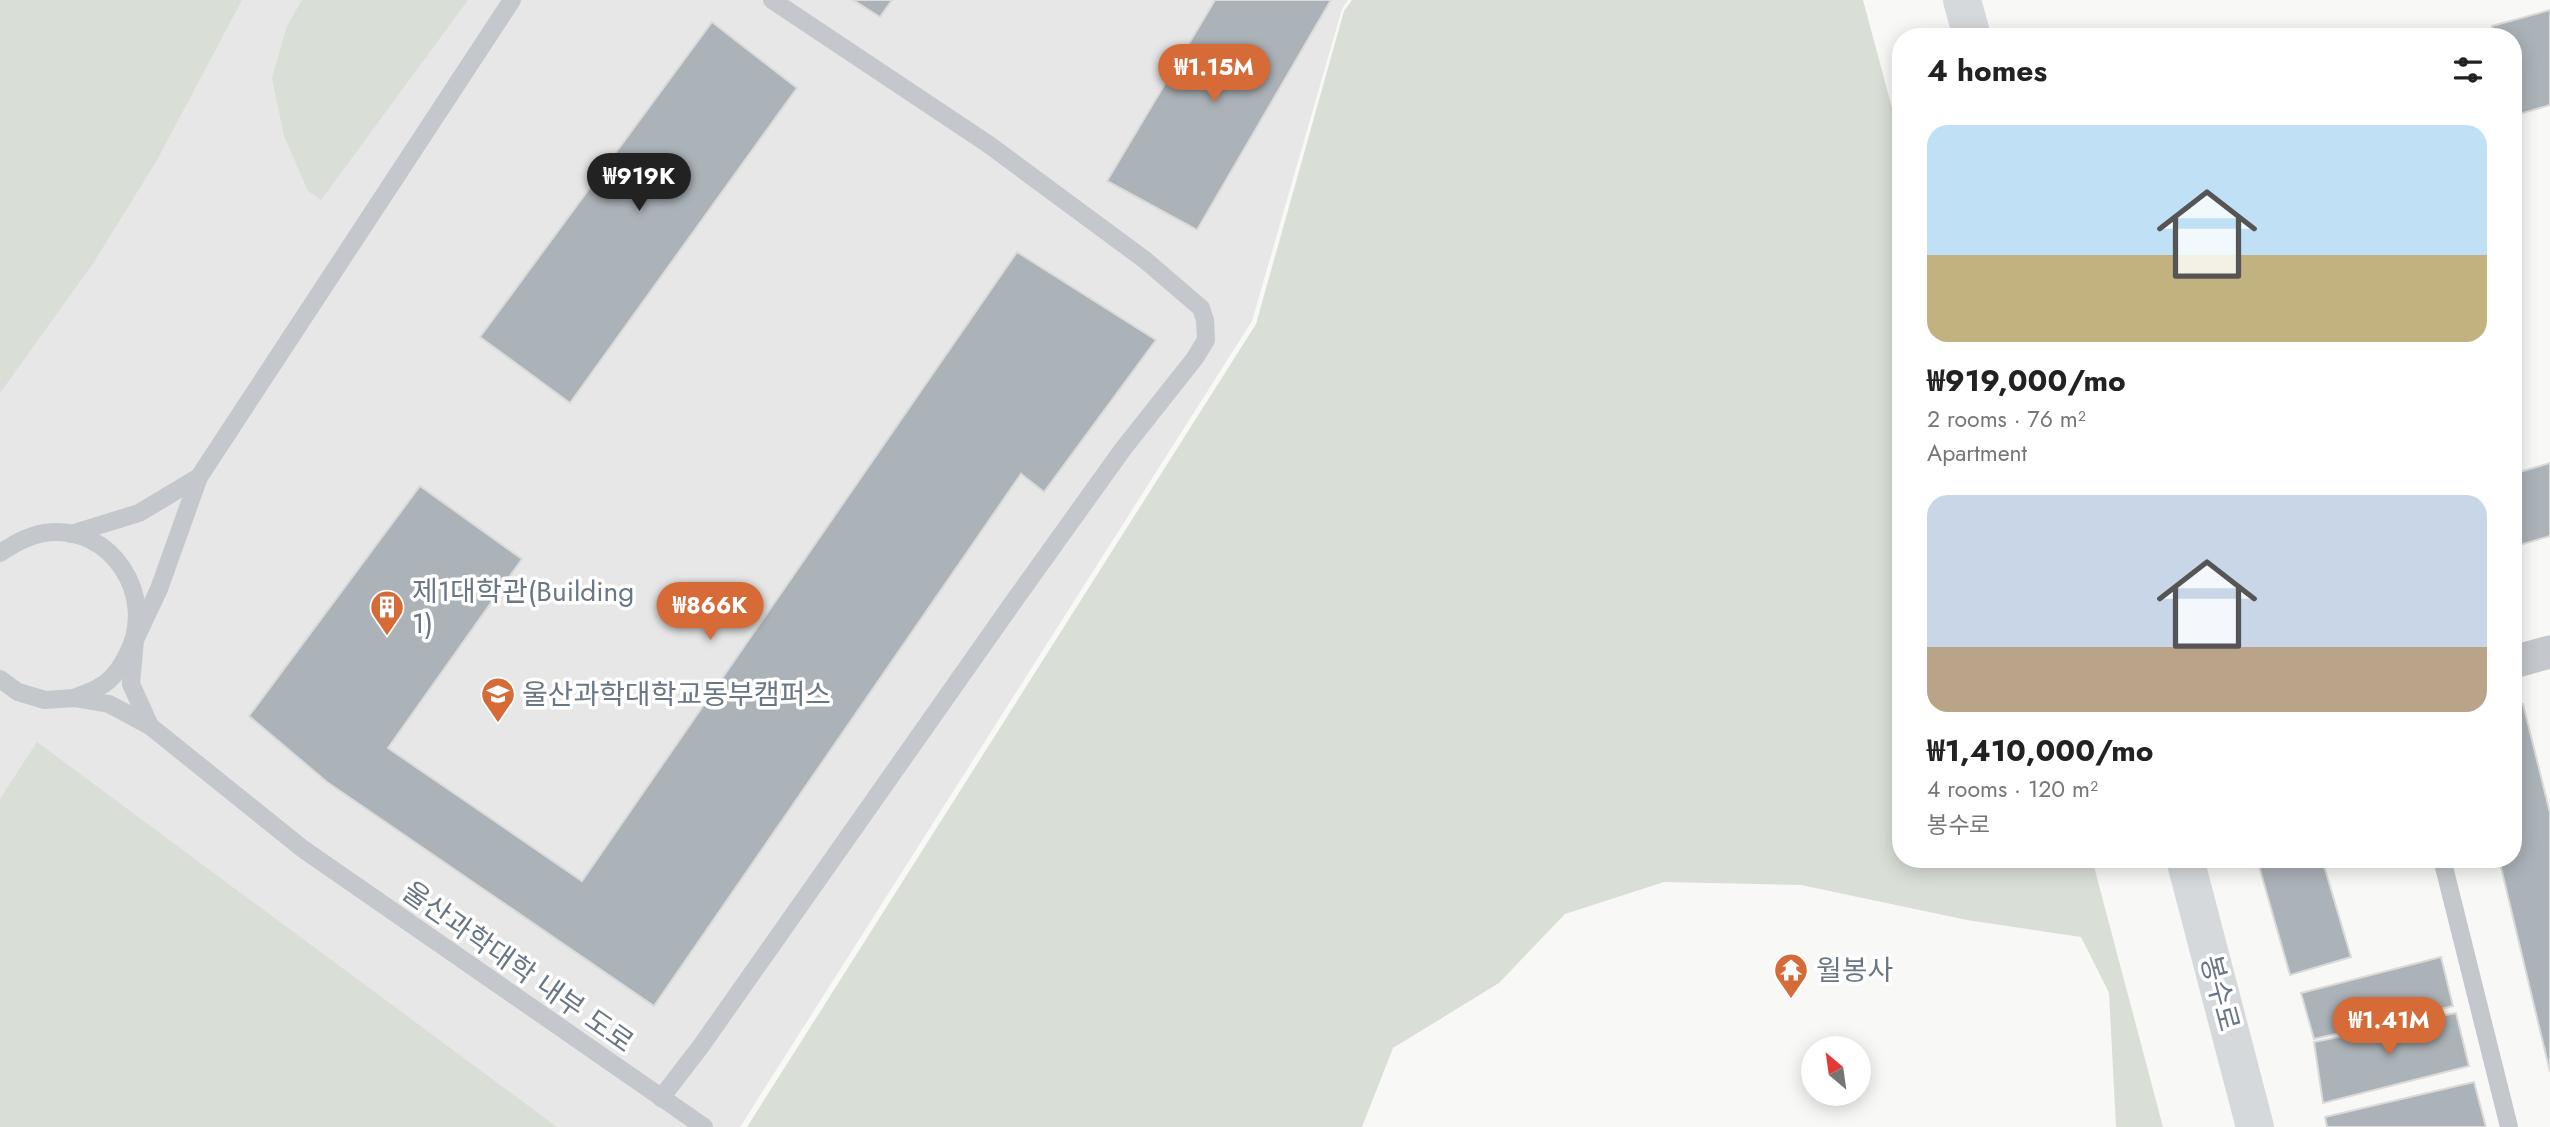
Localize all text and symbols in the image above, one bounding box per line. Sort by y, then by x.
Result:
pin: ₩1.15M [1157,44,1271,104]
text: 4 homes [1927,49,2047,92]
text: ₩1.15M [1174,50,1254,84]
icon: filters [2449,51,2487,89]
pin: ₩919K [590,154,688,213]
text: ₩919K [603,159,675,193]
icon: home [2144,171,2270,297]
text: ₩919,000/mo [1927,359,2126,402]
text: 2 rooms · 76 m² [1927,402,2086,436]
text: Apartment [1927,436,2027,470]
icon: home [2144,541,2270,667]
place label: 제1대학관(Building 1) [412,571,634,644]
pin: ₩866K [661,582,759,642]
building icon: 제1대학관(Building 1) [368,588,406,637]
text: ₩866K [673,588,747,622]
place label: 울산과학대학교동부캠퍼스 [522,674,831,715]
school or university icon: 울산과학대학교동부캠퍼스 [479,675,517,724]
text: ₩1,410,000/mo [1927,729,2154,772]
text: 4 rooms · 120 m² [1927,772,2098,806]
text: 봉수로 [1927,808,1990,842]
street label: 울산과학대학 내부 도로 [394,872,642,1062]
place label: 월봉사 [1816,950,1893,991]
street label: 봉수로 [2190,950,2250,1036]
temple icon: 월봉사 [1772,951,1810,1000]
pin: ₩1.41M [2332,998,2446,1057]
text: ₩1.41M [2349,1003,2429,1037]
north arrow [1801,1036,1871,1106]
map controls [1801,1036,1871,1106]

